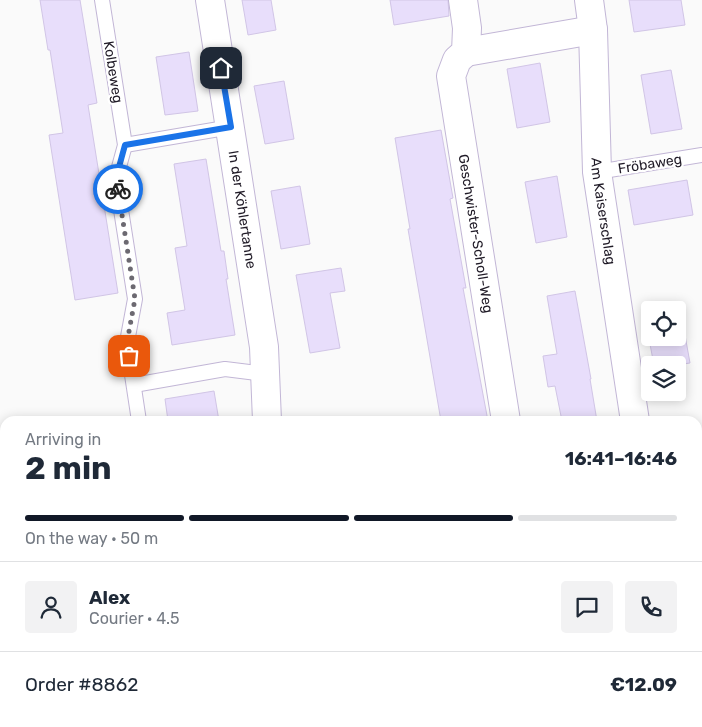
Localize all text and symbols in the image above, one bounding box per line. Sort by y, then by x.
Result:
street label: Kolbeweg [100,40,126,104]
pin [200,47,242,89]
icon: home [207,54,235,82]
street label: In der Köhlertanne [225,149,260,270]
street label: Fröbaweg [617,151,683,177]
street label: Geschwister-Scholl-Weg [455,153,497,314]
street label: Am Kaiserschlag [588,157,620,266]
courier [93,164,143,214]
icon: bike [104,175,132,203]
map controls [641,301,686,401]
button: locate [641,301,686,346]
pin [108,335,150,377]
icon: bag [115,342,143,370]
button: layers [641,356,686,401]
text: Arriving in [25,430,101,449]
text: 16:41–16:46 [565,447,677,470]
text: 2 min [25,449,112,487]
text: On the way · 50 m [25,529,158,548]
button: person [25,581,77,633]
button: chat [561,581,613,633]
button: phone [625,581,677,633]
text: Alex [89,586,130,609]
text: Courier · 4.5 [89,609,179,628]
text: Order #8862 [25,673,138,696]
text: €12.09 [610,673,677,696]

